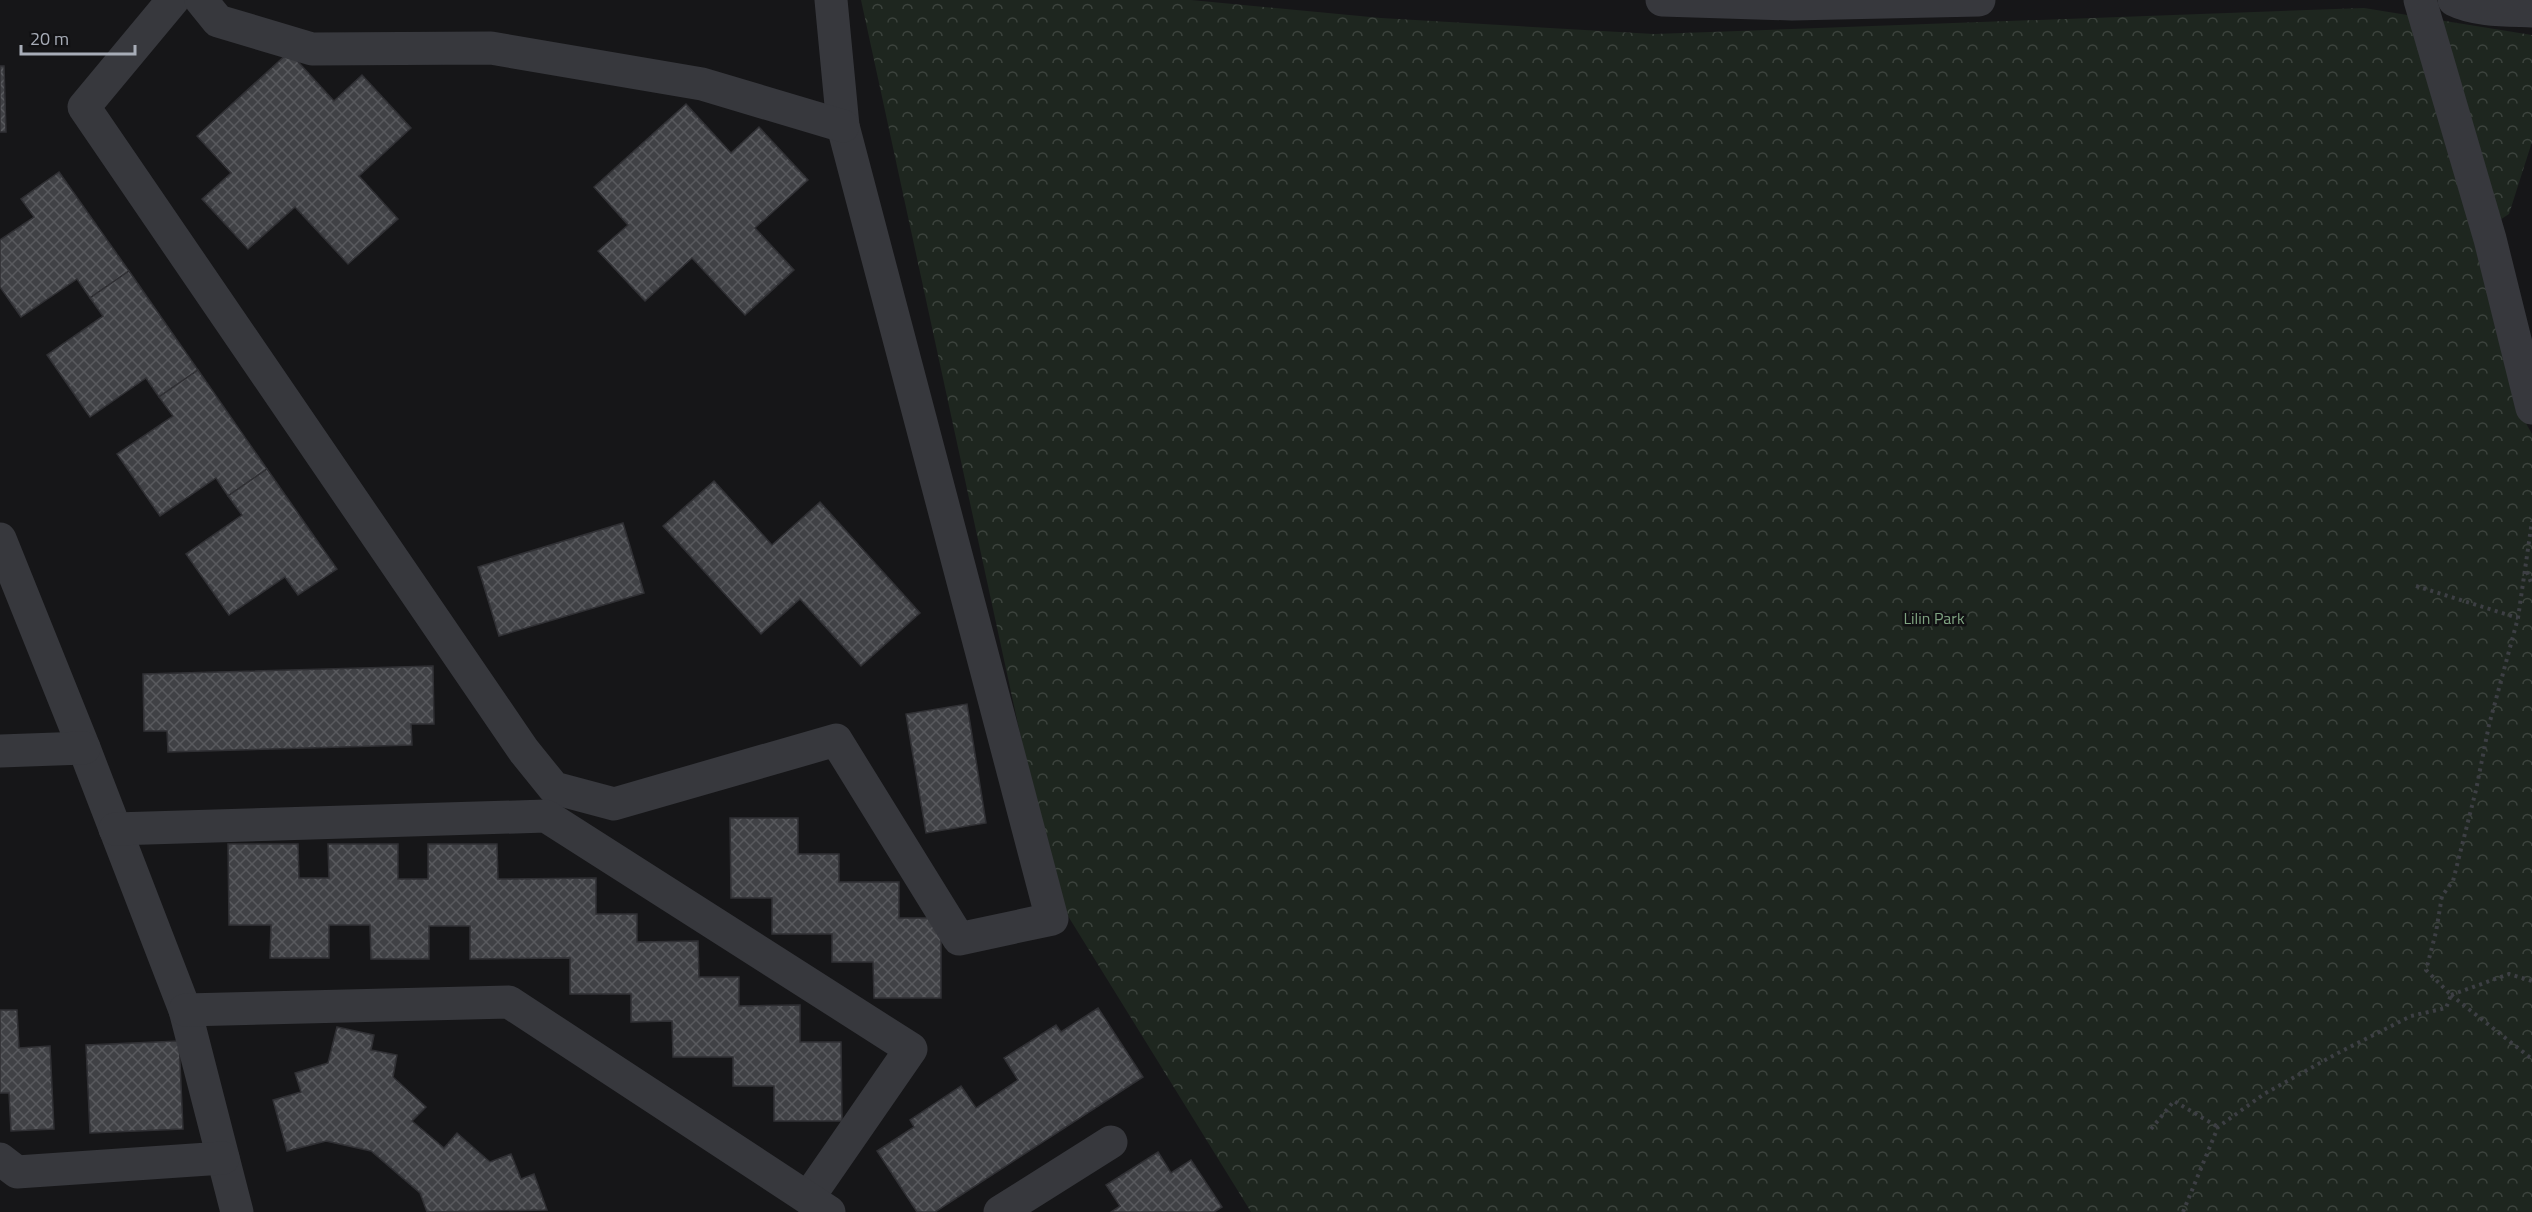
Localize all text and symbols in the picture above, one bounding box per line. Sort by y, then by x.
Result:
scale bar [21,18,135,56]
text: 20 m [30,25,69,52]
park label: Lilin Park [1903,606,1965,630]

